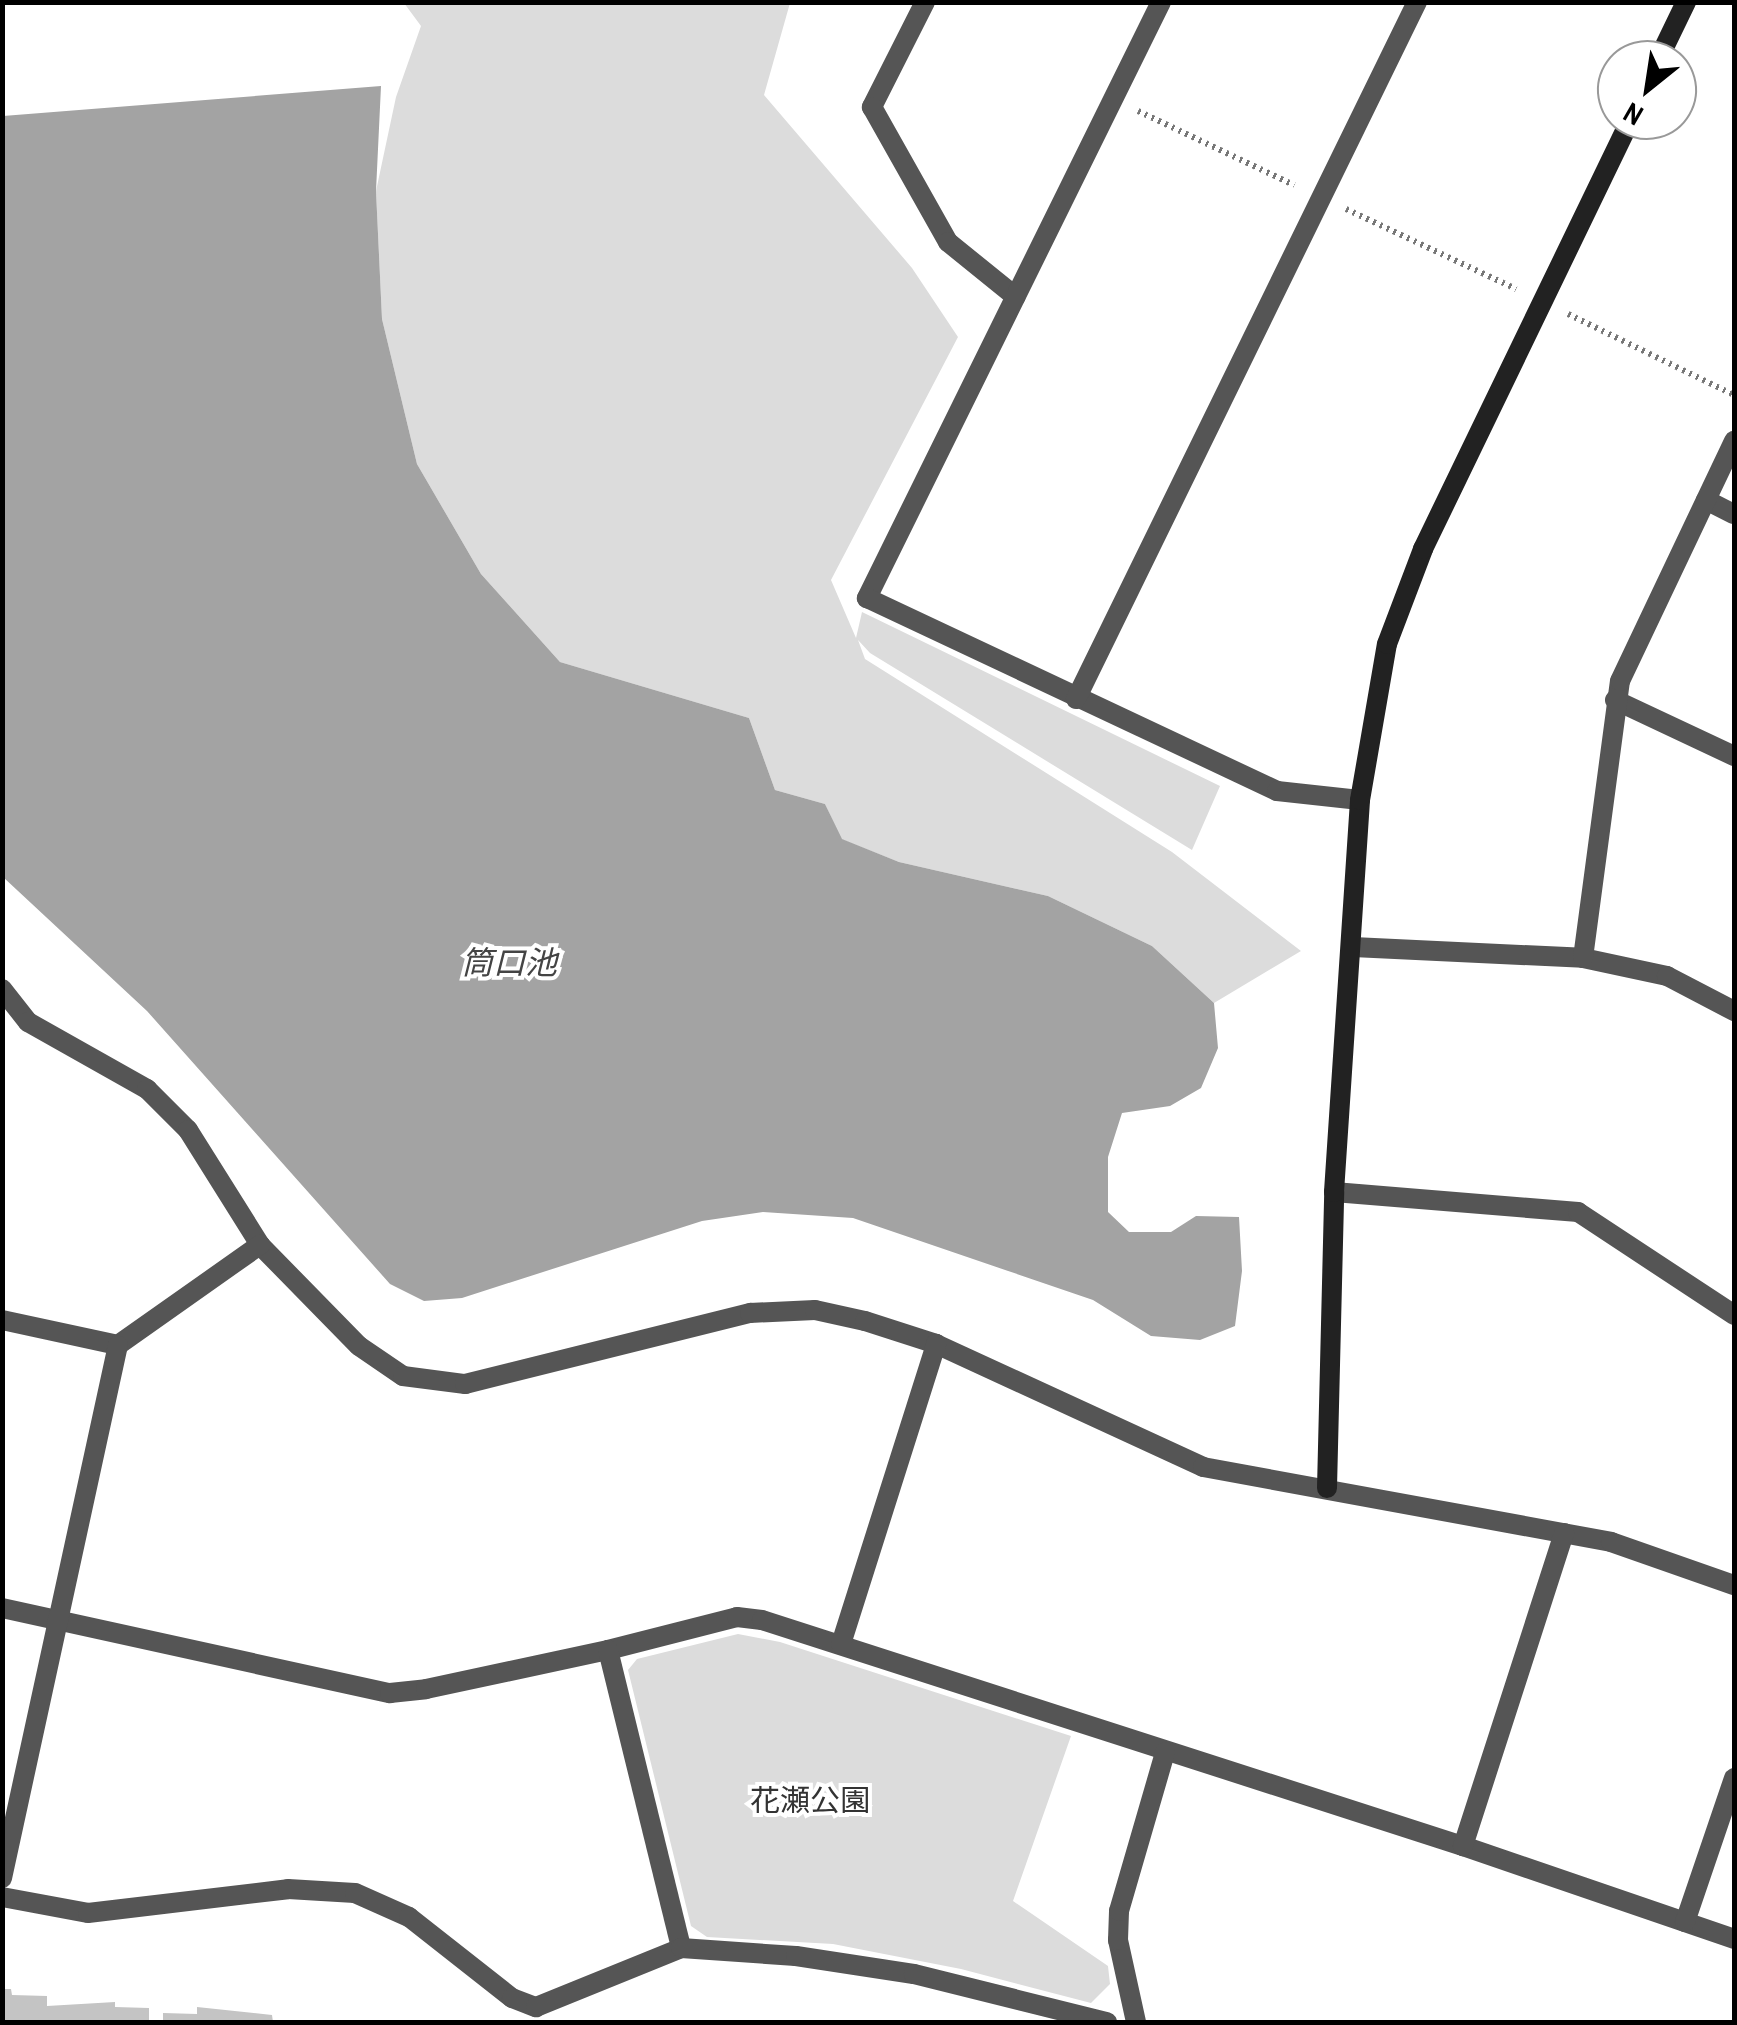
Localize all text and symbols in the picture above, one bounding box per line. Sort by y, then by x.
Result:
north arrow [1597,40,1697,140]
text: N [1616,94,1650,135]
water label: 筒口池 [461,944,557,982]
park label: 花瀬公園 [750,1782,870,1818]

